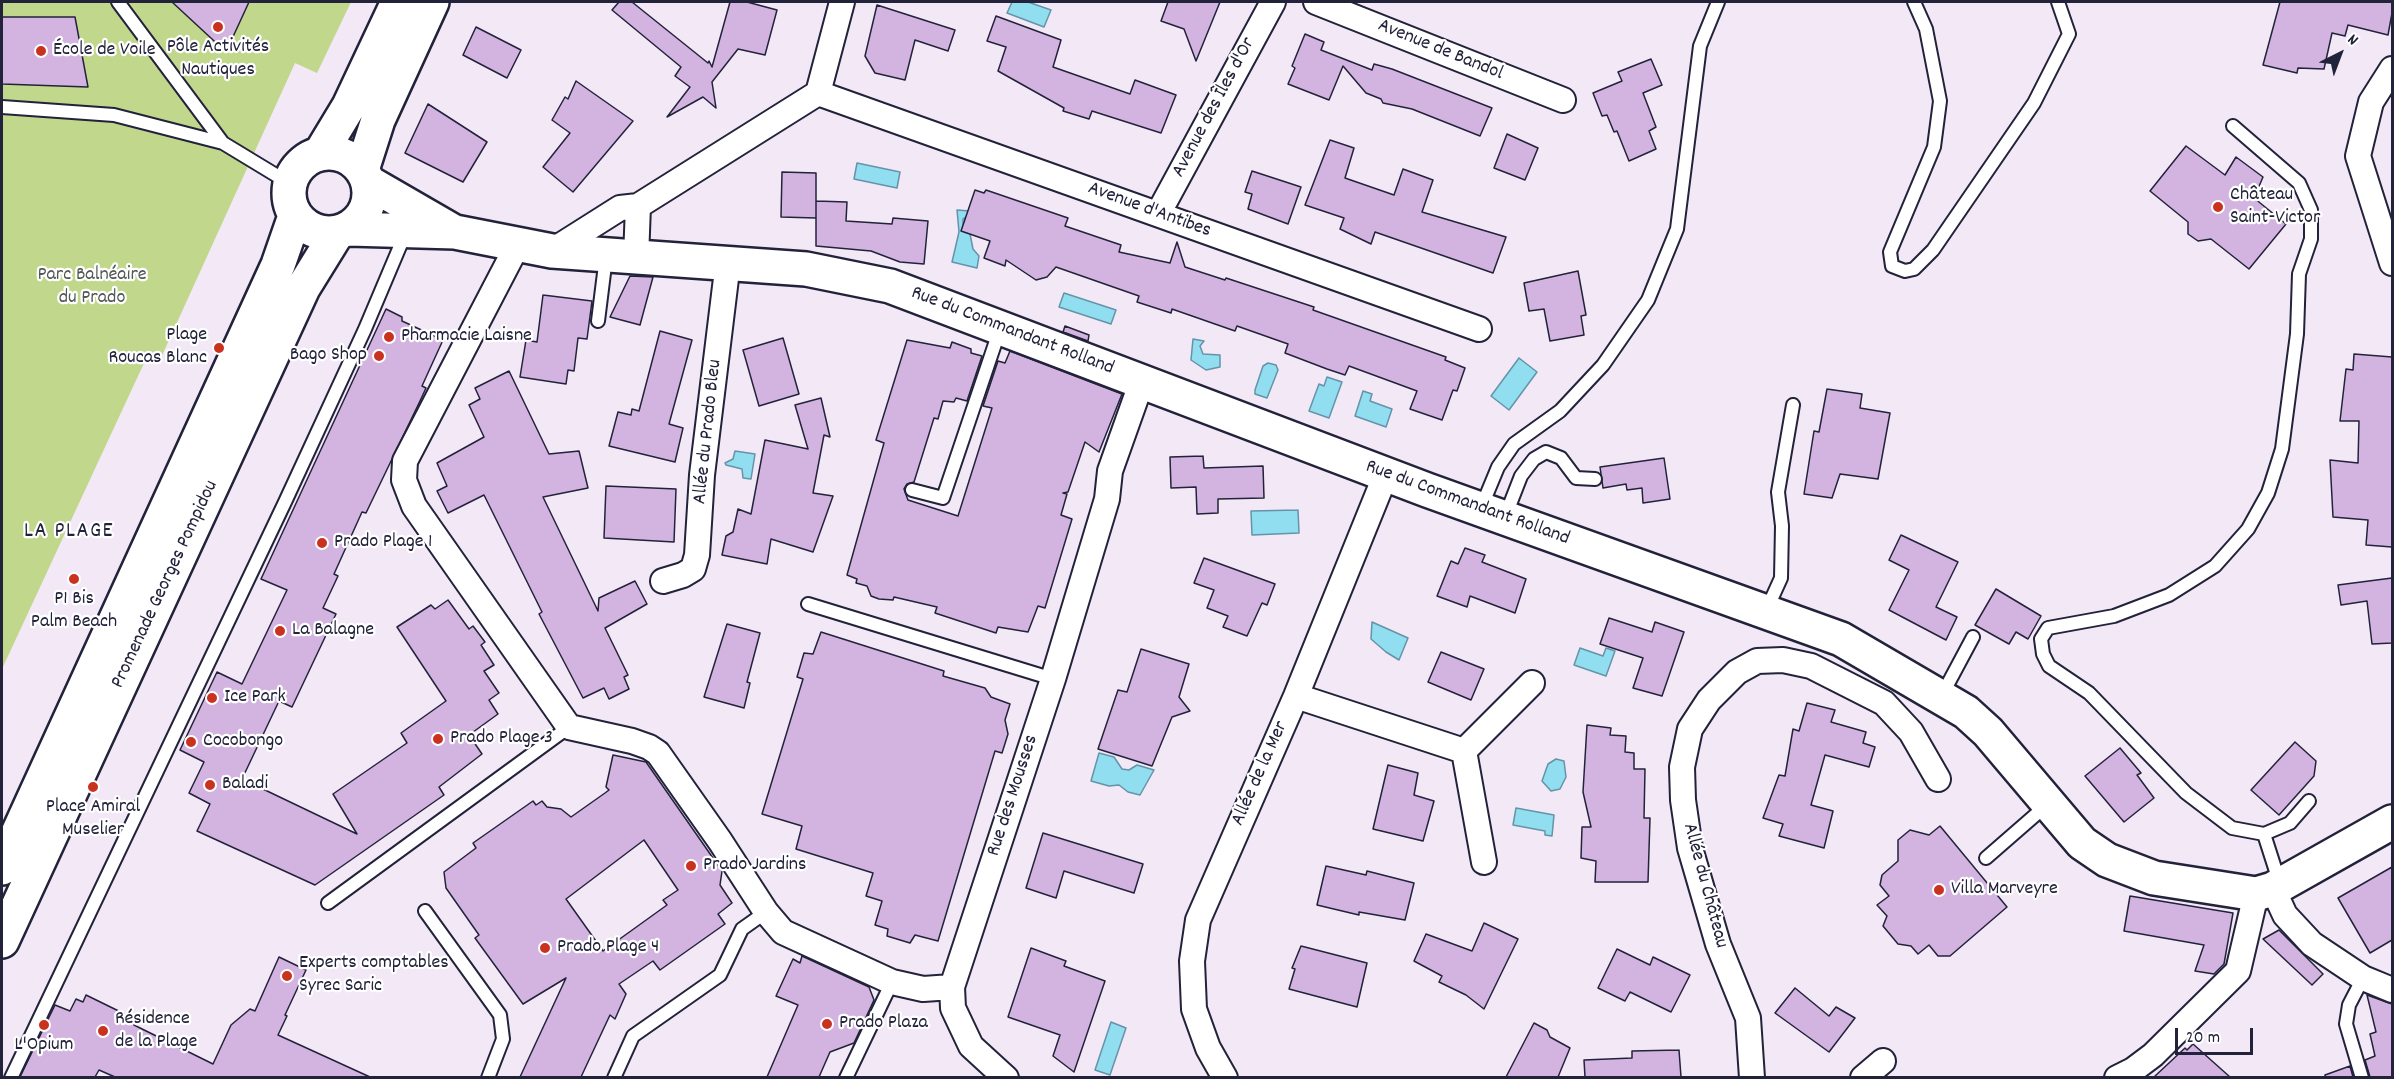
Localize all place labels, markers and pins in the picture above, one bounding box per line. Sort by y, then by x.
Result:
marker: Pôle Activités Nautiques [211,20,225,34]
place label: Pôle Activités Nautiques [167,36,269,83]
place label: École de Voile [53,39,156,63]
marker: École de Voile [34,44,48,58]
place label: Château Saint-Victor [2230,184,2320,231]
marker: Château Saint-Victor [2211,200,2225,214]
place label: Plage Roucas Blanc [108,324,207,371]
place label: Pharmacie Laisne [401,325,532,349]
marker: Pharmacie Laisne [382,330,396,344]
marker: Plage Roucas Blanc [212,341,226,355]
place label: Bago Shop [290,344,367,368]
marker: Bago Shop [372,349,386,363]
place label: Prado Plage 1 [334,531,432,555]
marker: Prado Plage 1 [315,536,329,550]
marker: P1 Bis Palm Beach [67,572,81,586]
place label: P1 Bis Palm Beach [31,588,117,635]
place label: La Balagne [292,619,374,643]
marker: La Balagne [273,624,287,638]
place label: Ice Park [224,686,286,710]
marker: Ice Park [205,691,219,705]
place label: Prado Plage 3 [450,727,553,751]
place label: Cocobongo [203,730,283,754]
marker: Prado Plage 3 [431,732,445,746]
marker: Cocobongo [184,735,198,749]
place label: Baladi [222,773,268,797]
marker: Baladi [203,778,217,792]
marker: Place Amiral Muselier [86,780,100,794]
place label: Place Amiral Muselier [46,796,140,843]
place label: Prado Jardins [703,854,807,878]
marker: Prado Jardins [684,859,698,873]
place label: Villa Marveyre [1951,878,2058,902]
marker: Villa Marveyre [1932,883,1946,897]
place label: Prado Plage 4 [557,936,659,960]
marker: Prado Plage 4 [538,941,552,955]
place label: Experts comptables Syrec Saric [299,952,449,999]
marker: Experts comptables Syrec Saric [280,969,294,983]
place label: Résidence de la Plage [115,1008,197,1055]
place label: Prado Plaza [839,1012,928,1036]
marker: Prado Plaza [820,1017,834,1031]
marker: L'Opium [37,1018,51,1032]
marker: Résidence de la Plage [96,1024,110,1038]
place label: L'Opium [15,1034,73,1058]

